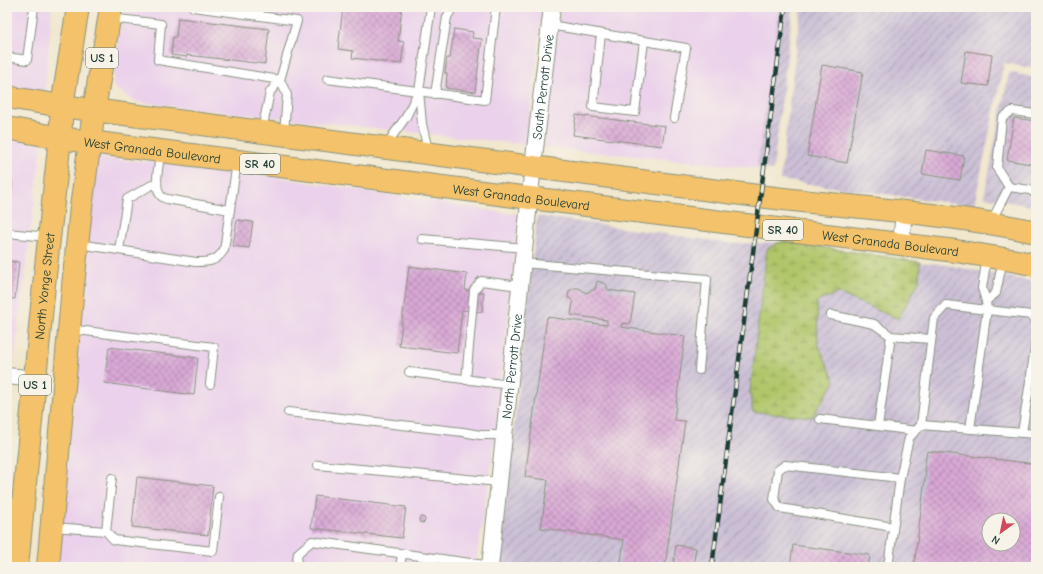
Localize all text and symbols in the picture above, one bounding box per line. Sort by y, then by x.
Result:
street label: South Perrott Drive [529,33,557,140]
road number: US 1 [86,48,118,68]
street label: West Granada Boulevard [83,134,222,167]
road number: SR 40 [240,154,280,174]
street label: West Granada Boulevard [452,181,591,213]
road number: SR 40 [763,220,803,240]
street label: West Granada Boulevard [821,227,960,259]
street label: North Yonge Street [32,231,58,340]
street label: North Perrott Drive [499,312,525,420]
road number: US 1 [19,375,51,395]
north arrow [981,512,1021,552]
text: N [989,533,1002,547]

